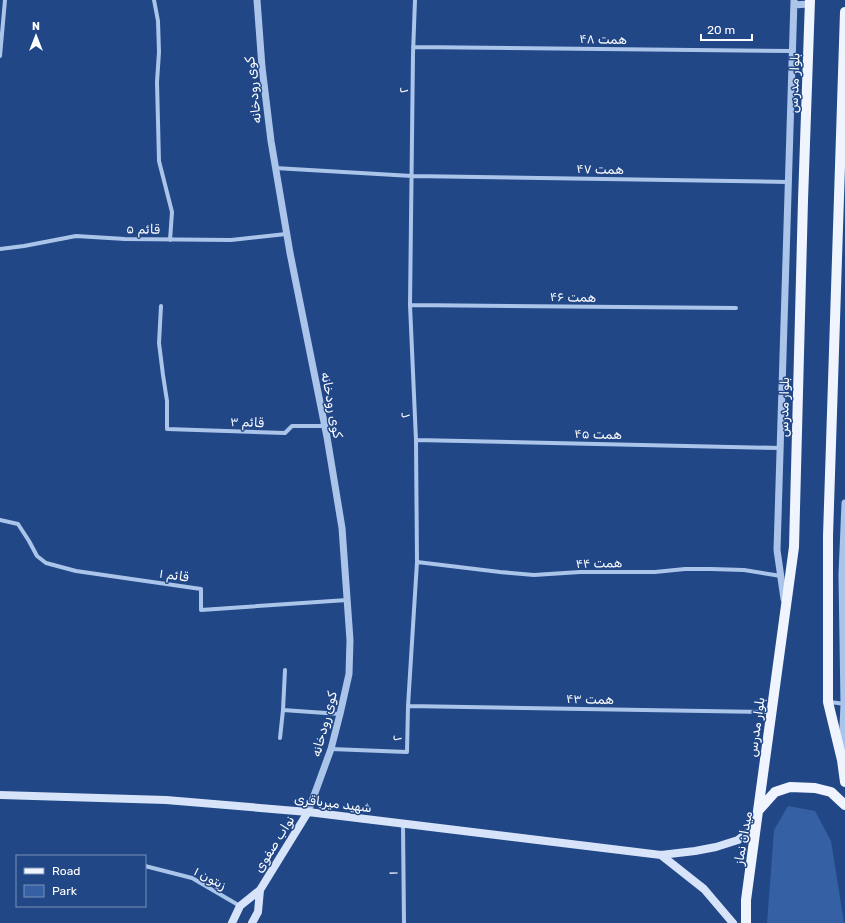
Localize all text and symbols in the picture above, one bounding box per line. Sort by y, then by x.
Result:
north arrow [16,16,56,56]
scale bar [701,16,752,42]
text: N [32,20,40,33]
text: 20 m [707,23,735,37]
street label: همت ۴۸ [579,31,627,47]
street label: بلوار مدرس [785,53,804,113]
street label: کوی رودخانه [242,56,265,124]
street label: ۲ [396,87,411,93]
street label: همت ۴۷ [576,161,624,177]
street label: قائم ۵ [126,221,160,238]
street label: همت ۴۶ [550,289,596,305]
street label: کوی رودخانه [317,371,346,440]
street label: بلوار مدرس [776,377,793,437]
street label: ۲ [397,411,413,419]
street label: قائم ۳ [230,414,264,431]
street label: همت ۴۵ [574,426,622,442]
street label: همت ۴۴ [576,555,623,571]
street label: قائم ۱ [158,566,190,585]
street label: کوی رودخانه [308,689,341,759]
street label: همت ۴۳ [566,691,614,707]
street label: بلوار مدرس [744,696,769,758]
street label: ۲ [389,735,405,741]
street label: شهید میرباقری [293,791,373,816]
street label: میدان نماز [731,810,756,867]
street label: نواب صفوی [251,813,298,876]
legend [16,855,146,907]
text: Road [52,864,80,878]
street label: زیتون ۱ [191,864,229,893]
street label: ۱ [385,871,401,875]
text: Park [52,884,78,898]

